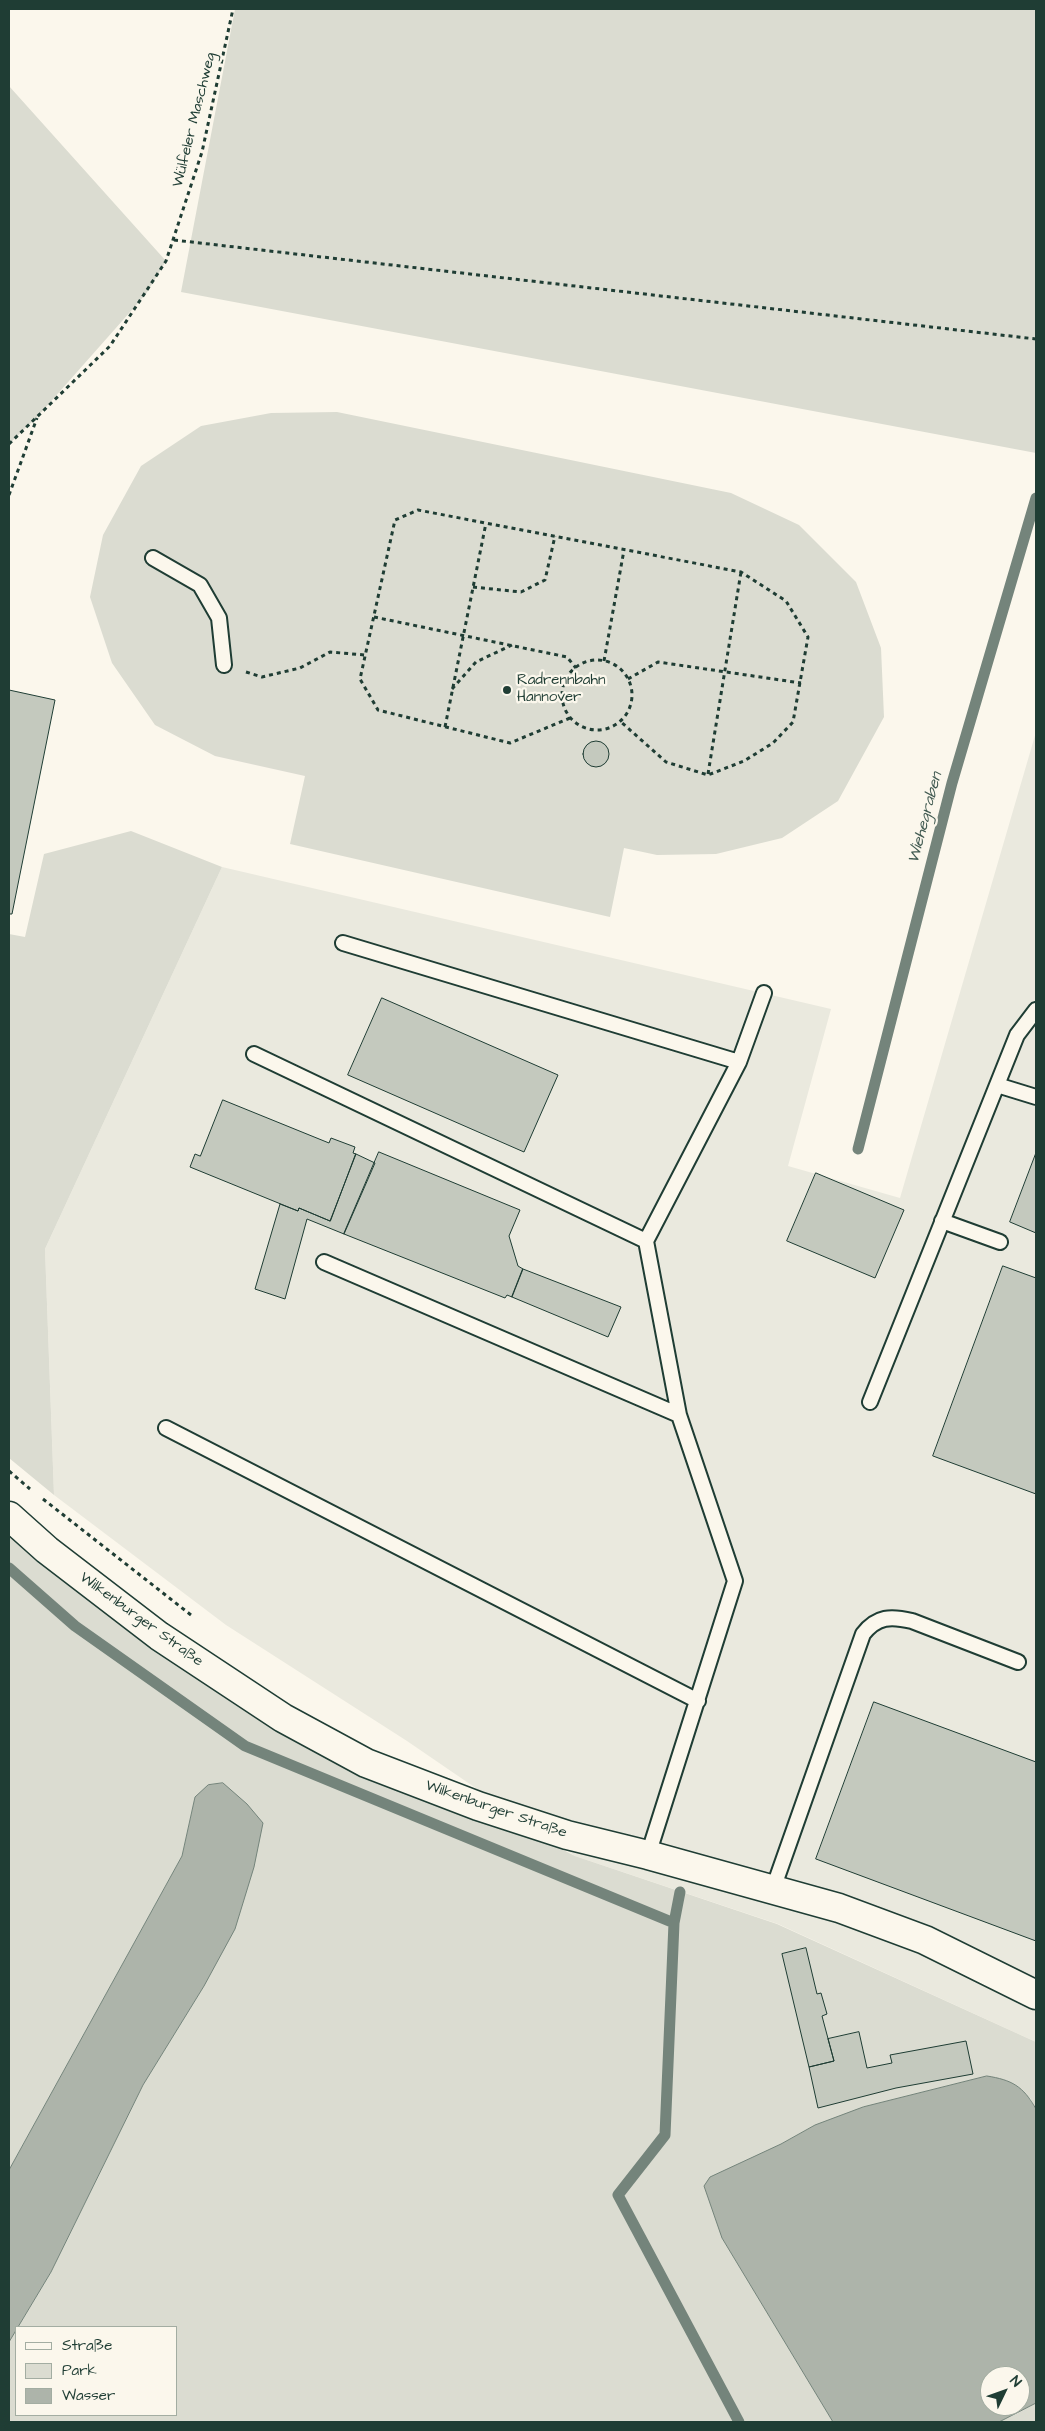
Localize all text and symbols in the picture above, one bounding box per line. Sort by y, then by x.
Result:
street label: Wülfeler Maschweg [170,51,220,189]
place label: Radrennbahn Hannover [517,672,605,707]
marker: Radrennbahn Hannover [501,684,513,696]
water label: Wiehegraben [905,770,947,866]
street label: Wilkenburger Straße [76,1569,206,1671]
street label: Wilkenburger Straße [423,1777,569,1843]
legend [15,2326,178,2416]
text: Straße [62,2335,112,2356]
text: Park [62,2360,97,2381]
north arrow [980,2366,1030,2416]
text: N [1005,2372,1026,2392]
text: Wasser [62,2385,115,2406]

